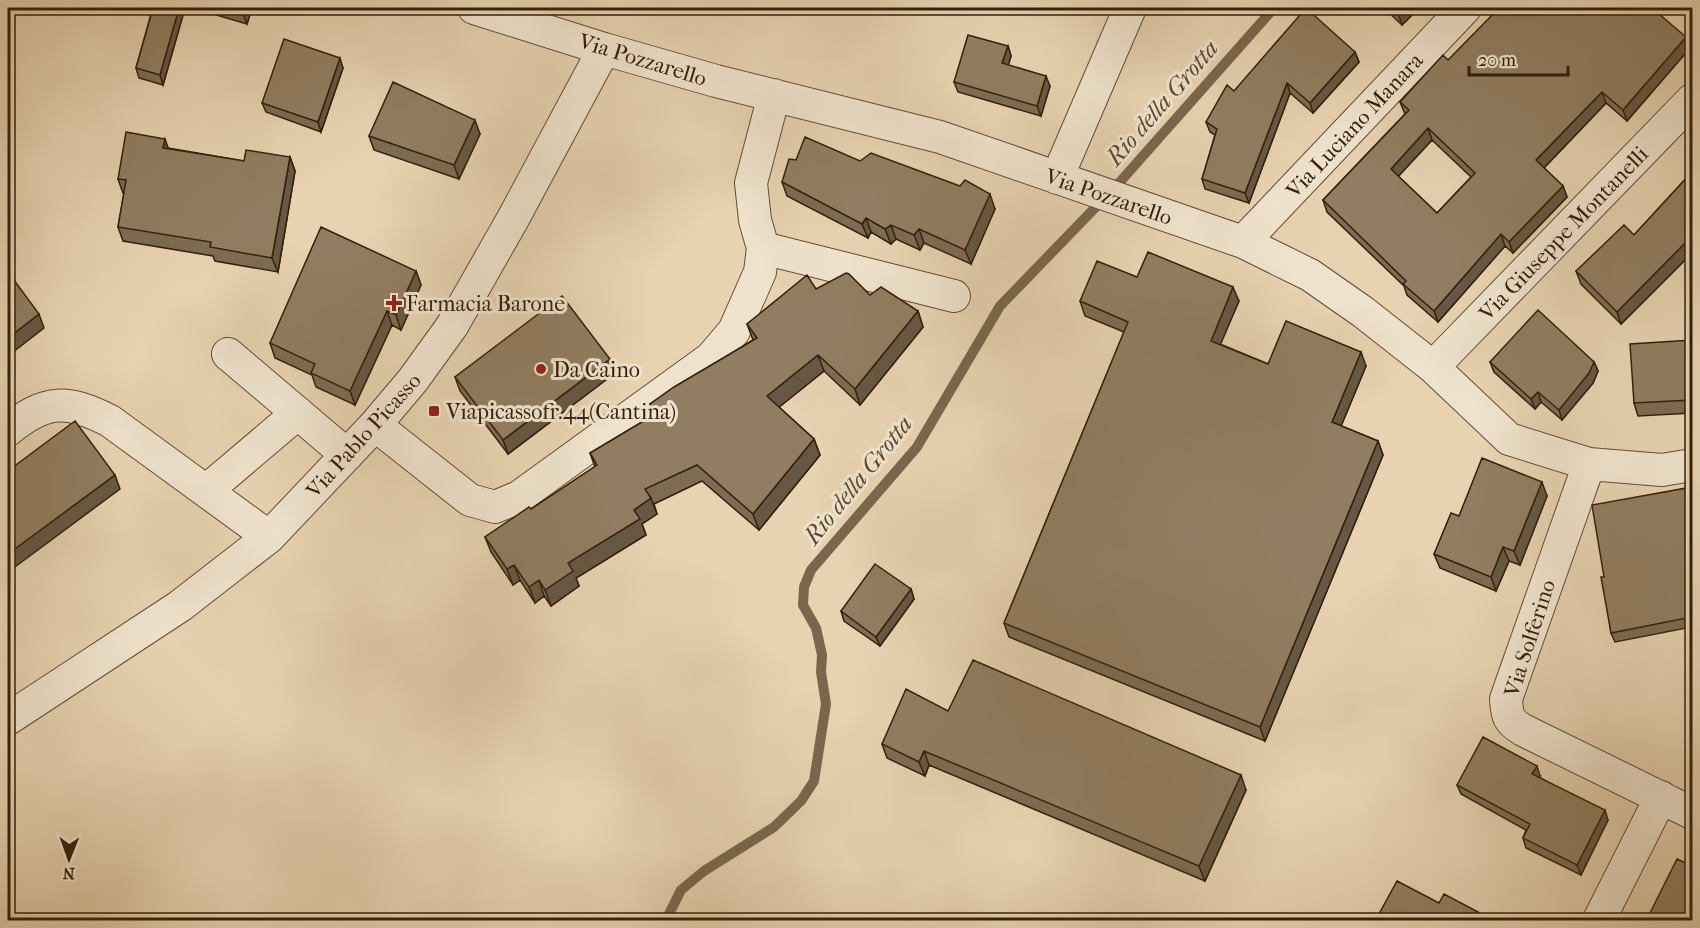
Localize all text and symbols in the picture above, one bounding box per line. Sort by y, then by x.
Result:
street label: Via Pozzarello [575,28,710,92]
water label: Rio della Grotta [1099,35,1224,173]
scale bar [1469,39,1568,77]
street label: Via Luciano Manara [1280,47,1429,204]
text: 20 m [1478,50,1516,71]
street label: Via Giuseppe Montanelli [1473,141,1654,327]
street label: Via Pozzarello [1041,163,1175,231]
place label: Farmacia Barone [406,291,565,317]
marker: Farmacia Barone [387,296,401,310]
place label: Da Caino [553,357,640,383]
marker: Da Caino [534,362,548,376]
street label: Via Pablo Picasso [300,368,427,504]
place label: Viapicassofr.44(Cantina) [445,399,676,425]
marker: Viapicassofr.44(Cantina) [427,404,441,418]
water label: Rio della Grotta [797,410,918,551]
street label: Via Solferino [1498,576,1561,701]
north arrow [39,829,99,889]
text: N [62,864,75,883]

